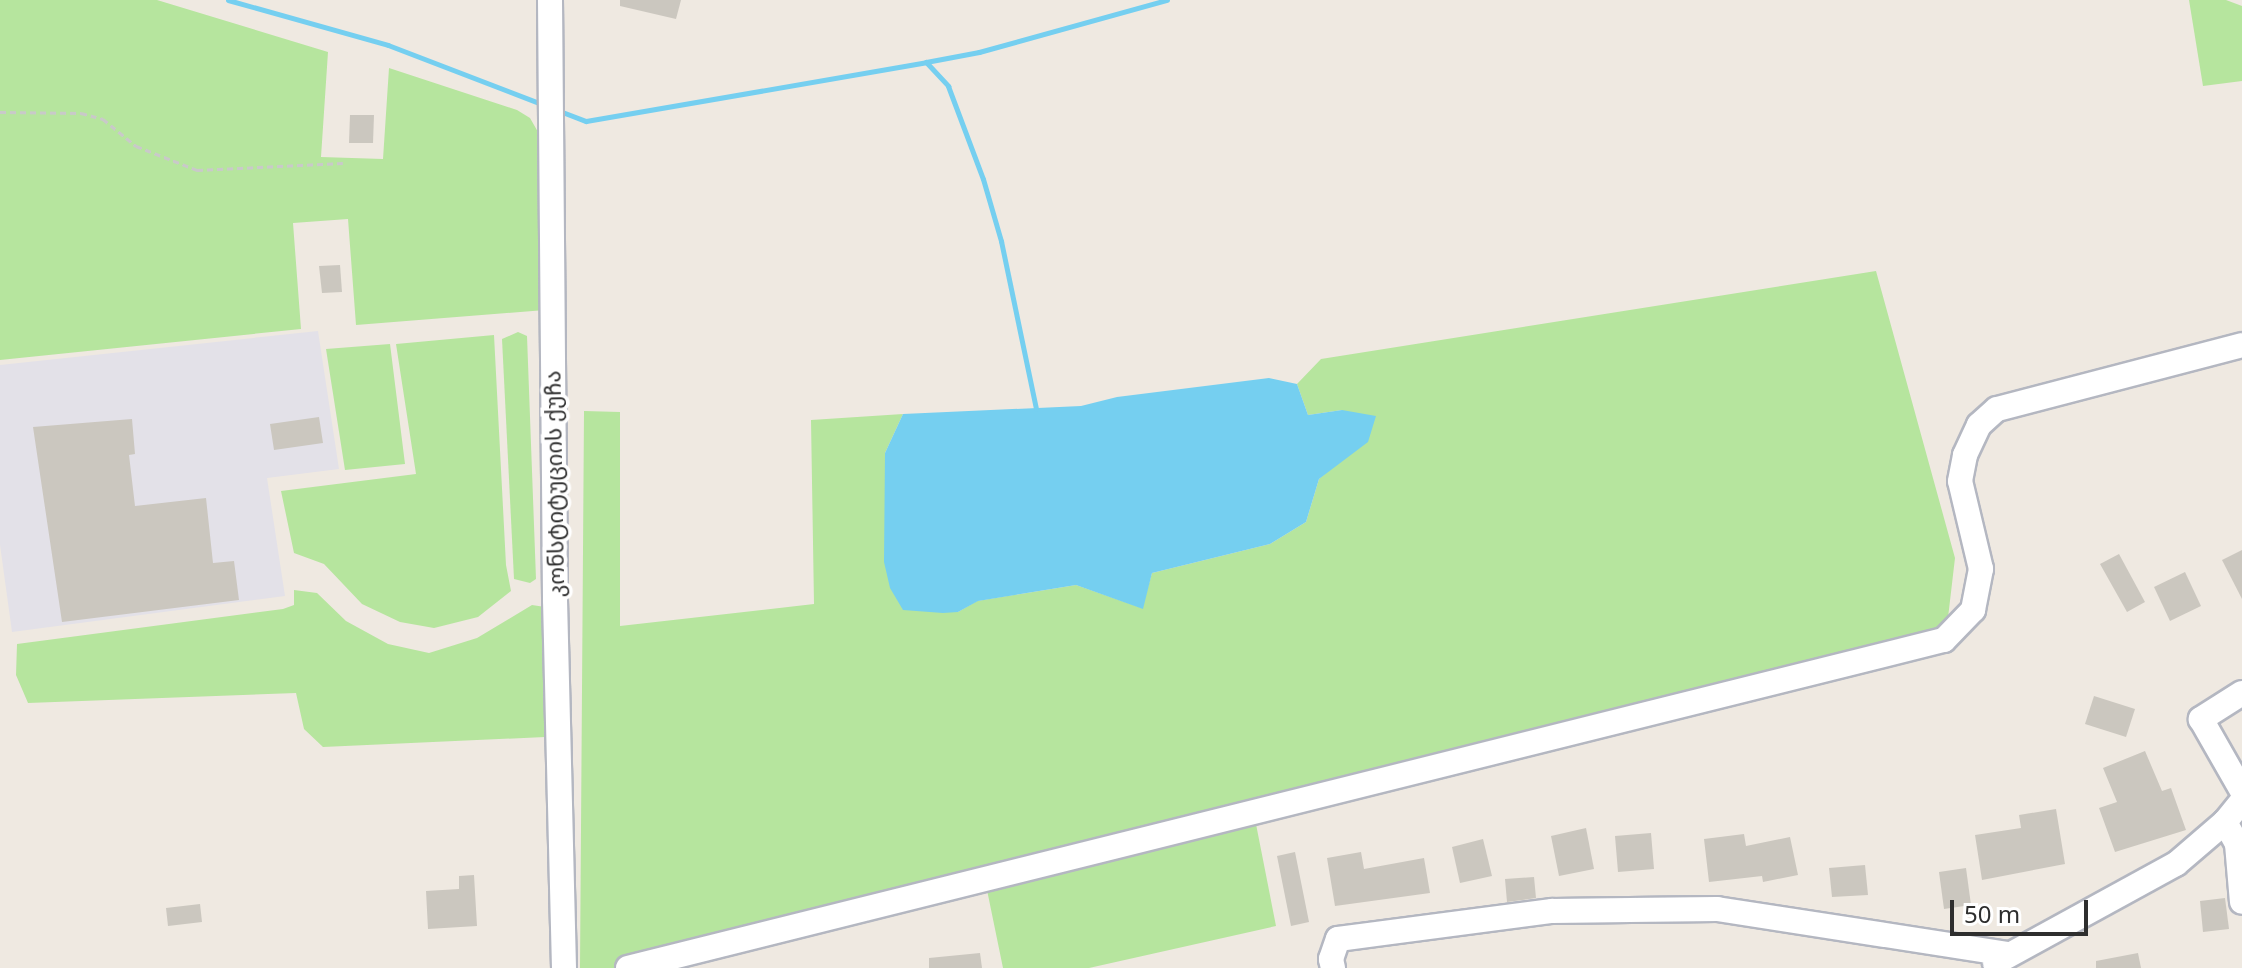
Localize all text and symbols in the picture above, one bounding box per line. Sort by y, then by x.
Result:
street label: კონსტიტუციის ქუჩა [539,370,569,598]
scale bar [1954,884,2092,934]
text: 50 m [1964,897,2020,930]

